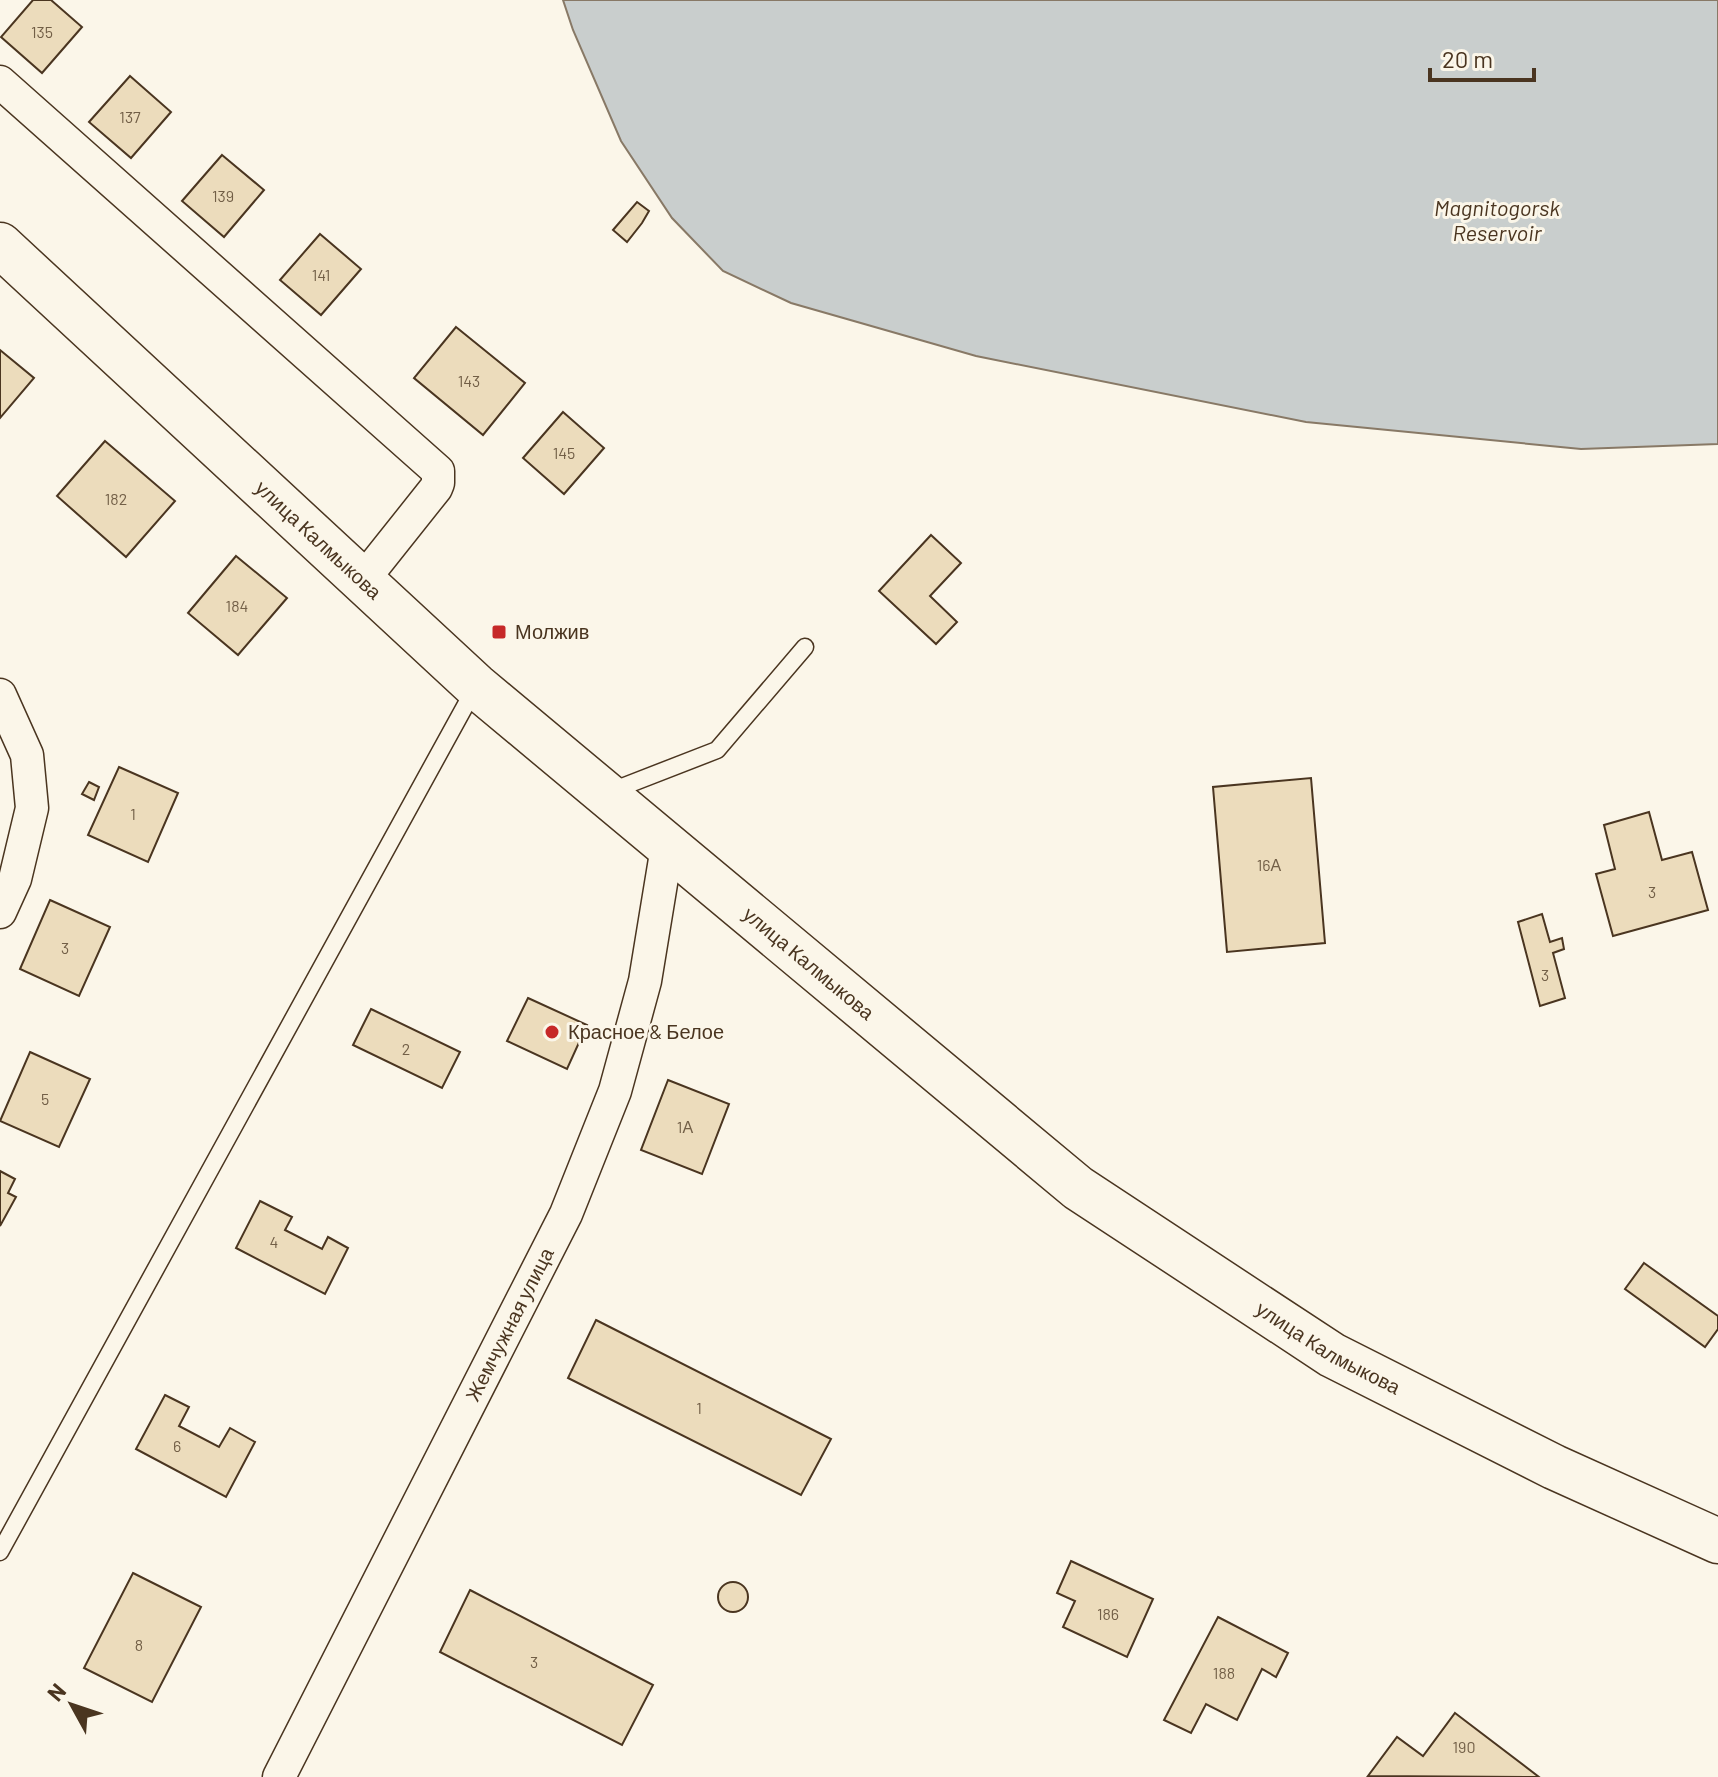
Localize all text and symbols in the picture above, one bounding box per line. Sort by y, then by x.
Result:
house number: 135 [31,22,53,41]
scale bar [1430,32,1534,82]
text: 20 m [1442,44,1493,73]
house number: 137 [119,107,141,126]
house number: 139 [212,186,234,205]
water label: Magnitogorsk Reservoir [1434,194,1560,245]
house number: 141 [312,265,330,284]
house number: 143 [458,371,480,390]
house number: 145 [553,443,575,462]
street label: улица Калмыкова [251,475,388,604]
house number: 182 [105,489,127,508]
house number: 184 [226,596,248,615]
place label: Молжив [515,619,589,643]
marker: Молжив [490,623,508,641]
house number: 1 [130,804,136,823]
house number: 16А [1257,855,1282,874]
house number: 3 [1648,882,1656,901]
street label: улица Калмыкова [739,901,880,1025]
house number: 3 [61,938,69,957]
house number: 3 [1541,965,1549,984]
place label: Красное & Белое [568,1019,724,1043]
marker: Красное & Белое [543,1023,561,1041]
house number: 2 [402,1039,410,1058]
house number: 5 [41,1089,49,1108]
house number: 1А [677,1117,693,1136]
house number: 4 [270,1232,278,1251]
street label: Жемчужная улица [460,1242,558,1405]
street label: улица Калмыкова [1252,1296,1406,1399]
house number: 1 [696,1398,702,1417]
house number: 6 [173,1436,181,1455]
house number: 186 [1097,1604,1119,1623]
house number: 8 [135,1635,143,1654]
house number: 3 [530,1652,538,1671]
house number: 188 [1213,1663,1235,1682]
north arrow [32,1665,112,1745]
text: N [41,1678,71,1705]
house number: 190 [1453,1737,1475,1756]

